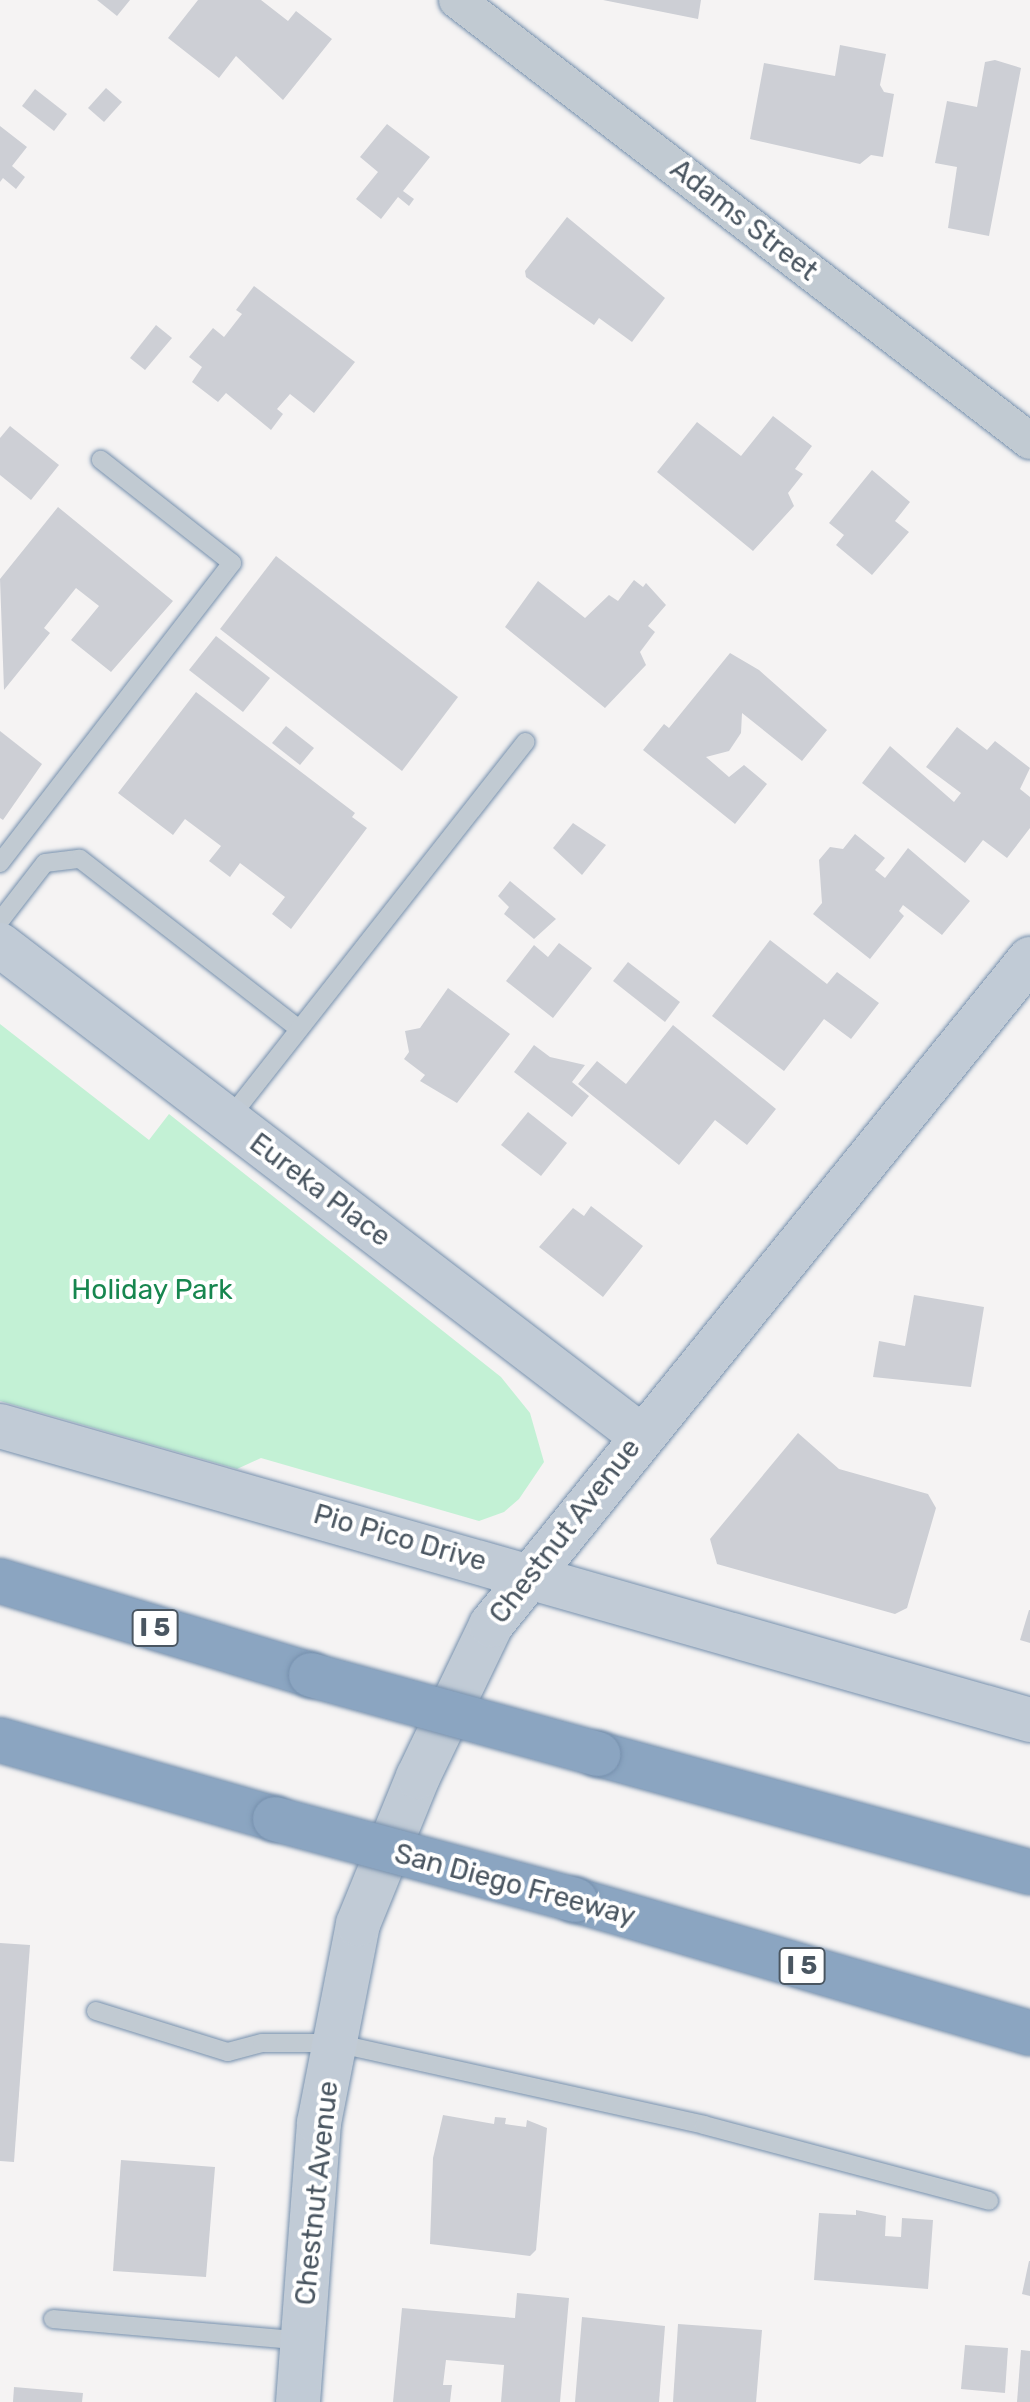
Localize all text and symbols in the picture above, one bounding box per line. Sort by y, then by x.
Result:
street label: Adams Street [664,152,824,288]
street label: Eureka Place [243,1126,397,1254]
park label: Holiday Park [71,1273,233,1307]
street label: Chestnut Avenue [482,1431,648,1631]
street label: Pio Pico Drive [310,1497,490,1579]
road number: I 5 [131,1606,179,1650]
street label: San Diego Freeway [391,1837,639,1933]
road number: I 5 [778,1944,826,1988]
street label: Chestnut Avenue [288,2079,346,2307]

